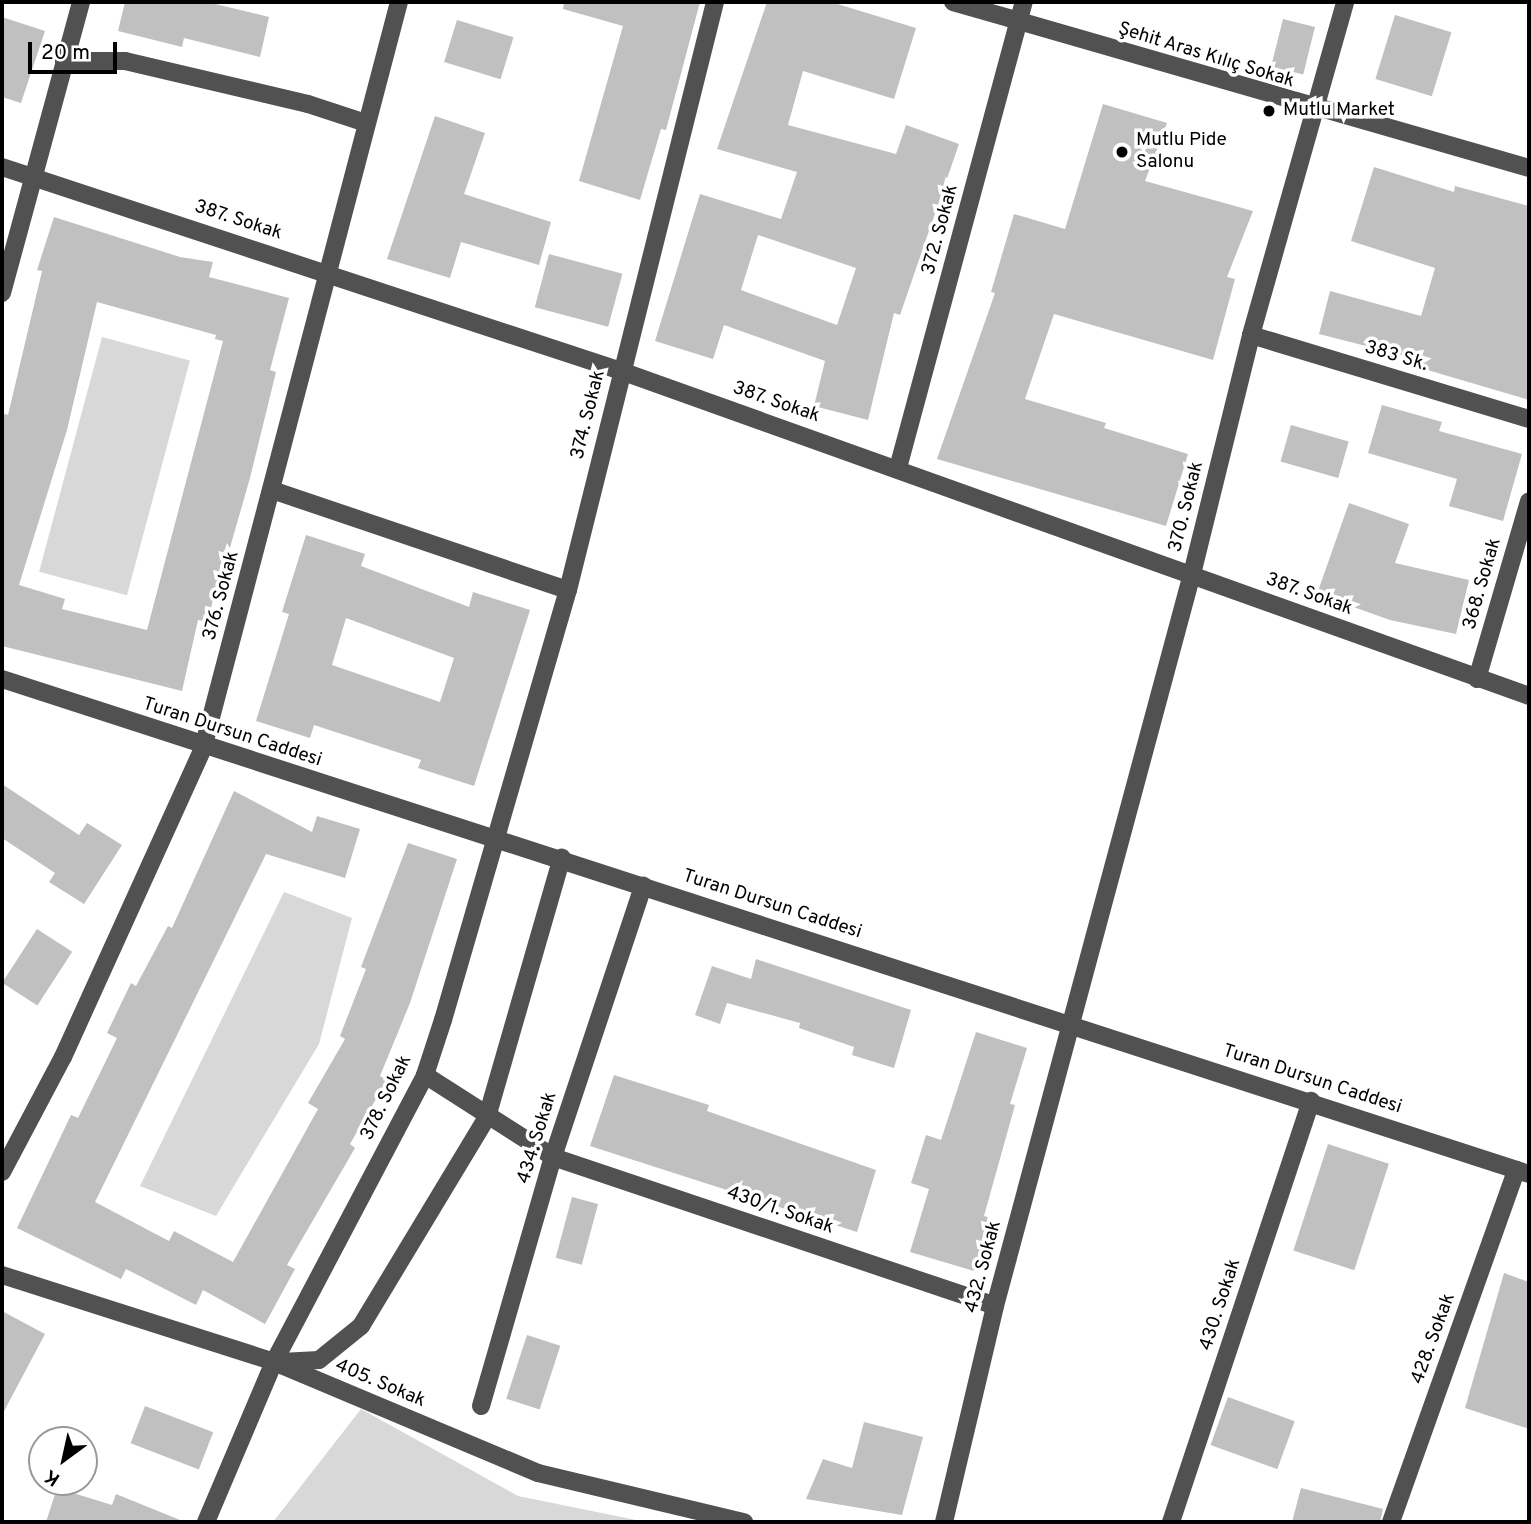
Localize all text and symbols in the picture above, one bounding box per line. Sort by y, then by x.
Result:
street label: Şehit Aras Kılıç Sokak [1115,18,1297,94]
scale bar [32,28,121,72]
text: 20 m [41,40,90,67]
place label: Mutlu Market [1283,100,1395,122]
marker: Mutlu Market [1261,103,1277,119]
place label: Mutlu Pide Salonu [1136,130,1227,174]
marker: Mutlu Pide Salonu [1114,144,1130,160]
street label: 372. Sokak [918,182,964,278]
street label: 387. Sokak [191,196,285,246]
street label: 383 Sk. [1362,337,1430,377]
street label: 374. Sokak [567,368,611,462]
street label: 387. Sokak [729,377,823,429]
street label: 370. Sokak [1165,459,1209,555]
street label: 368. Sokak [1459,535,1507,633]
street label: 376. Sokak [199,549,245,643]
street label: 387. Sokak [1262,569,1356,621]
street label: Turan Dursun Caddesi [140,693,324,773]
street label: Turan Dursun Caddesi [680,865,864,945]
street label: Turan Dursun Caddesi [1220,1040,1404,1120]
street label: 378. Sokak [357,1052,417,1144]
street label: 434. Sokak [513,1089,563,1187]
street label: 430/1. Sokak [724,1182,836,1240]
street label: 432. Sokak [961,1218,1007,1316]
street label: 430. Sokak [1195,1256,1247,1354]
street label: 428. Sokak [1407,1290,1461,1388]
street label: 405. Sokak [331,1355,429,1413]
north arrow [28,1426,98,1496]
text: K [40,1463,65,1491]

